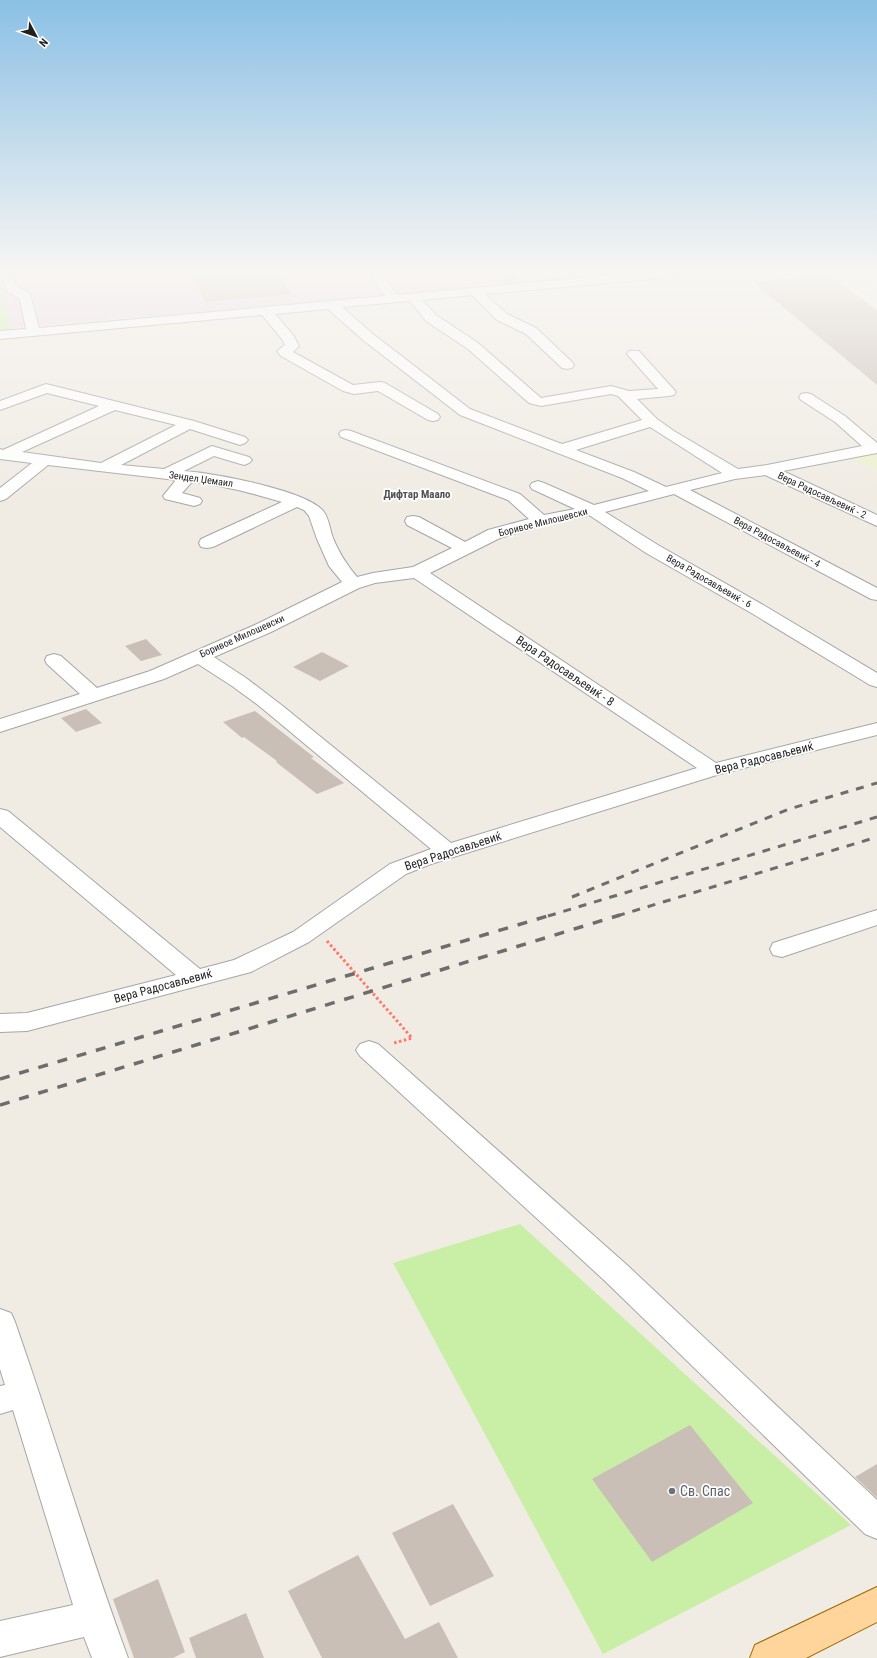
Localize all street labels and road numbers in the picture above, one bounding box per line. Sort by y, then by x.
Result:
street label: Зендел Џемаил [168,469,234,489]
street label: Вера Радосављевиќ - 2 [776,470,868,520]
street label: Боривое Милошевски [497,506,589,538]
street label: Вера Радосављевиќ - 4 [732,515,822,569]
street label: Вера Радосављевиќ - 6 [665,552,753,610]
street label: Боривое Милошевски [198,612,286,660]
street label: Вера Радосављевиќ - 8 [513,633,617,709]
street label: Вера Радосављевиќ [713,739,815,777]
street label: Вера Радосављевиќ [403,829,503,873]
street label: Вера Радосављевиќ [112,966,214,1006]

